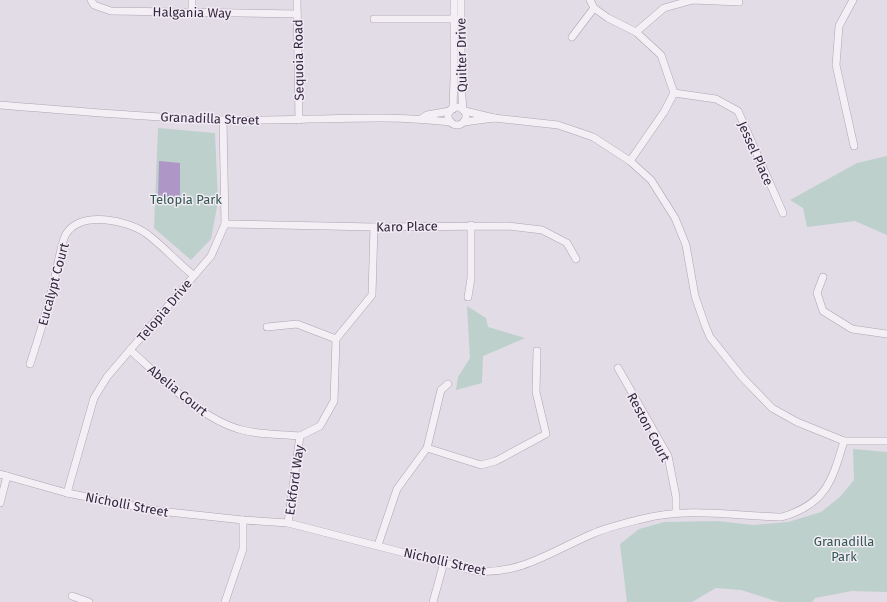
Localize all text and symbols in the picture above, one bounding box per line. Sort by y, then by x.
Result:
street label: Halgania Way [153,4,232,21]
street label: Quilter Drive [453,18,470,92]
street label: Sequoia Road [290,19,307,101]
street label: Granadilla Street [160,109,260,128]
street label: Jessel Place [735,119,776,188]
park label: Telopia Park [150,192,222,207]
street label: Karo Place [376,218,438,235]
street label: Eucalypt Court [35,241,72,327]
street label: Telopia Drive [134,276,195,345]
street label: Abelia Court [145,362,211,419]
street label: Reston Court [624,390,673,465]
street label: Eckford Way [282,443,307,516]
street label: Nicholli Street [84,489,170,520]
park label: Granadilla Park [814,534,874,564]
street label: Nicholli Street [402,545,488,578]

